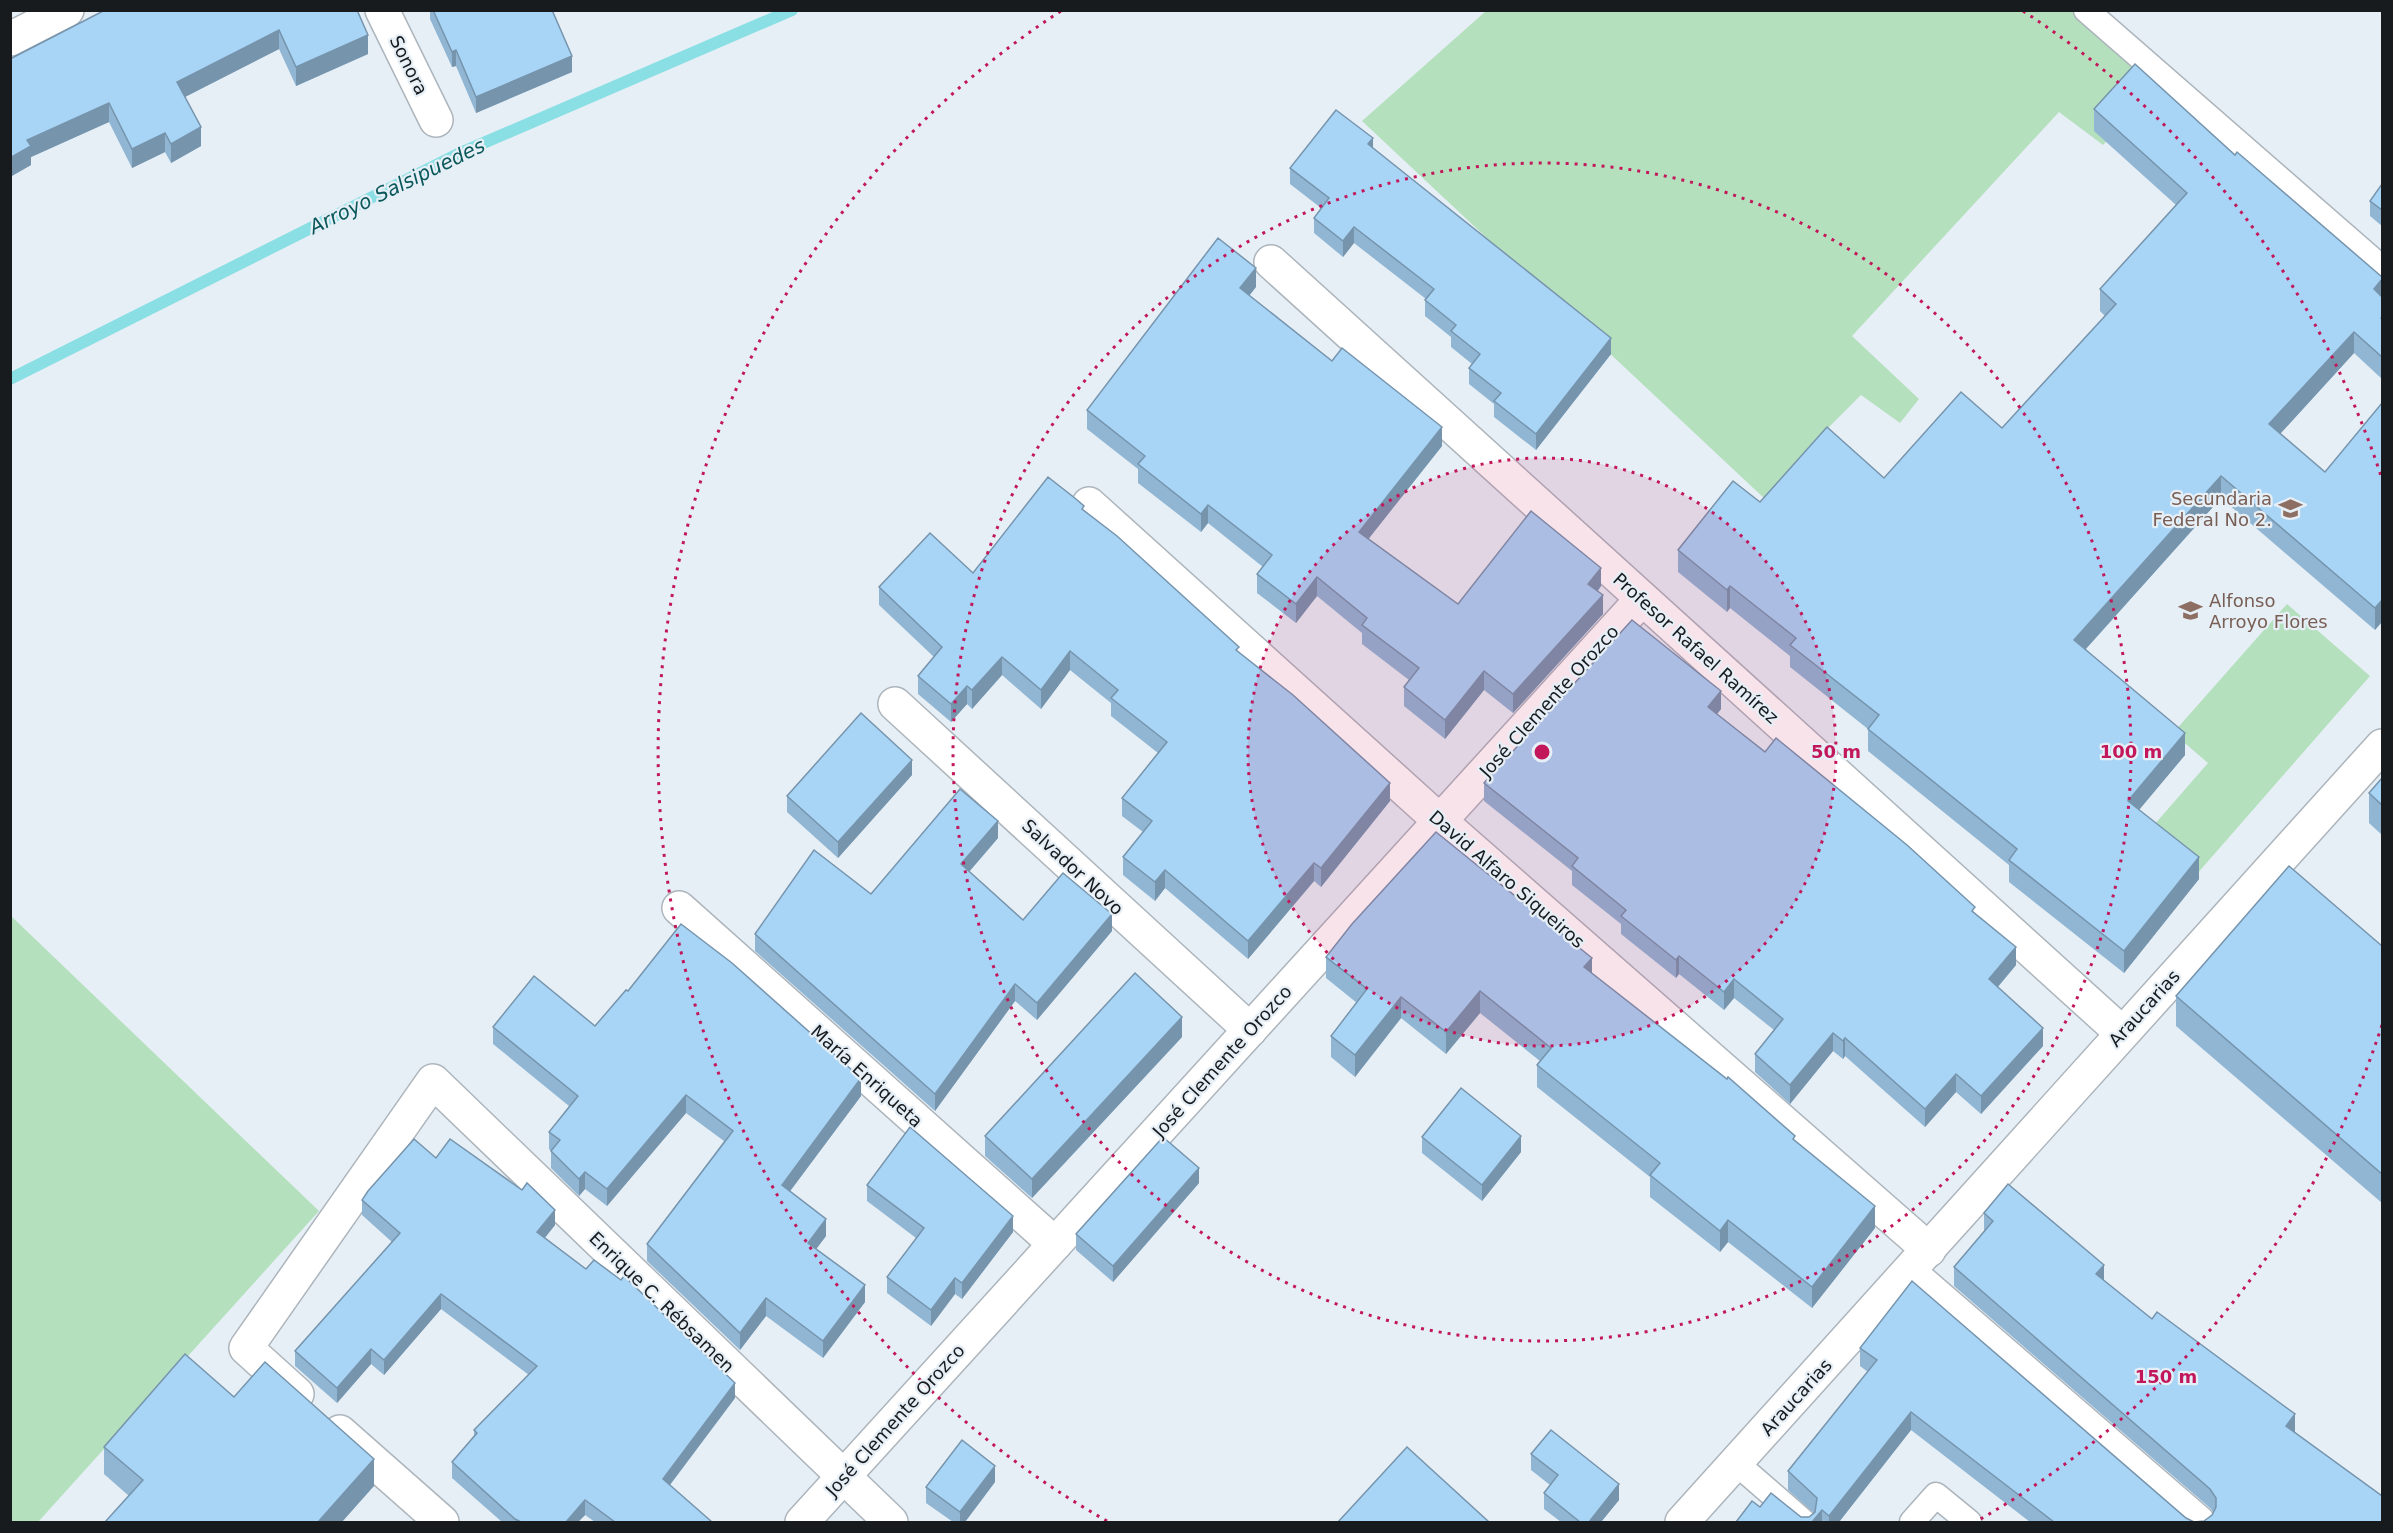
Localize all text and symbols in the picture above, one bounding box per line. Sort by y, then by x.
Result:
street label: Sonora [386,32,432,98]
water label: Arroyo Salsipuedes [303,133,489,240]
place label: Secundaria Federal No 2. [2153,488,2272,530]
school or university icon: Secundaria Federal No 2. [2277,495,2303,521]
street label: Profesor Rafael Ramírez [1609,568,1783,728]
place label: Alfonso Arroyo Flores [2209,590,2328,632]
school or university icon: Alfonso Arroyo Flores [2178,597,2204,623]
street label: José Clemente Orozco [1474,621,1623,782]
text: 50 m [1811,741,1861,762]
text: 100 m [2100,741,2162,762]
centre of rings [1532,742,1552,762]
street label: David Alfaro Siqueiros [1425,806,1589,952]
street label: Salvador Novo [1018,815,1128,919]
street label: Araucarias [2104,965,2184,1051]
street label: José Clemente Orozco [1147,981,1296,1142]
street label: María Enriqueta [807,1020,927,1132]
street label: Enrique C. Rébsamen [585,1227,739,1377]
street label: José Clemente Orozco [820,1340,969,1501]
street label: Araucarias [1756,1354,1836,1440]
text: 150 m [2135,1366,2197,1387]

